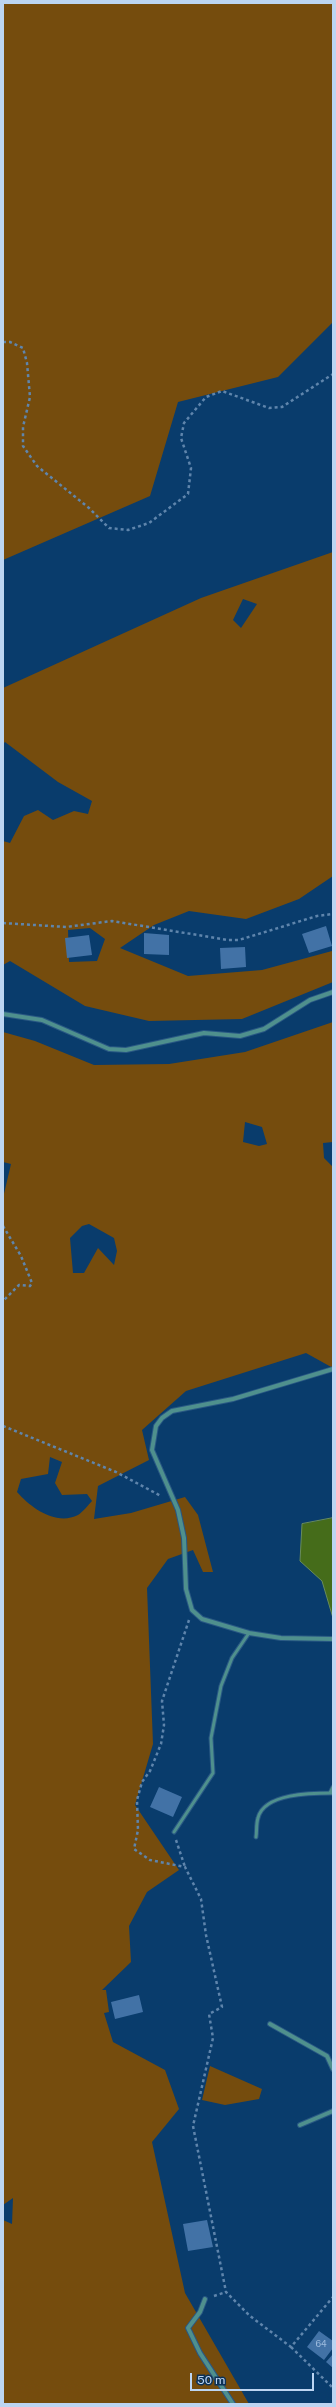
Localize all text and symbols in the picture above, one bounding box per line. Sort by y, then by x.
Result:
house number: 64 [315,2339,327,2349]
scale bar [192,2365,316,2391]
text: 50 m [197,2373,225,2387]

